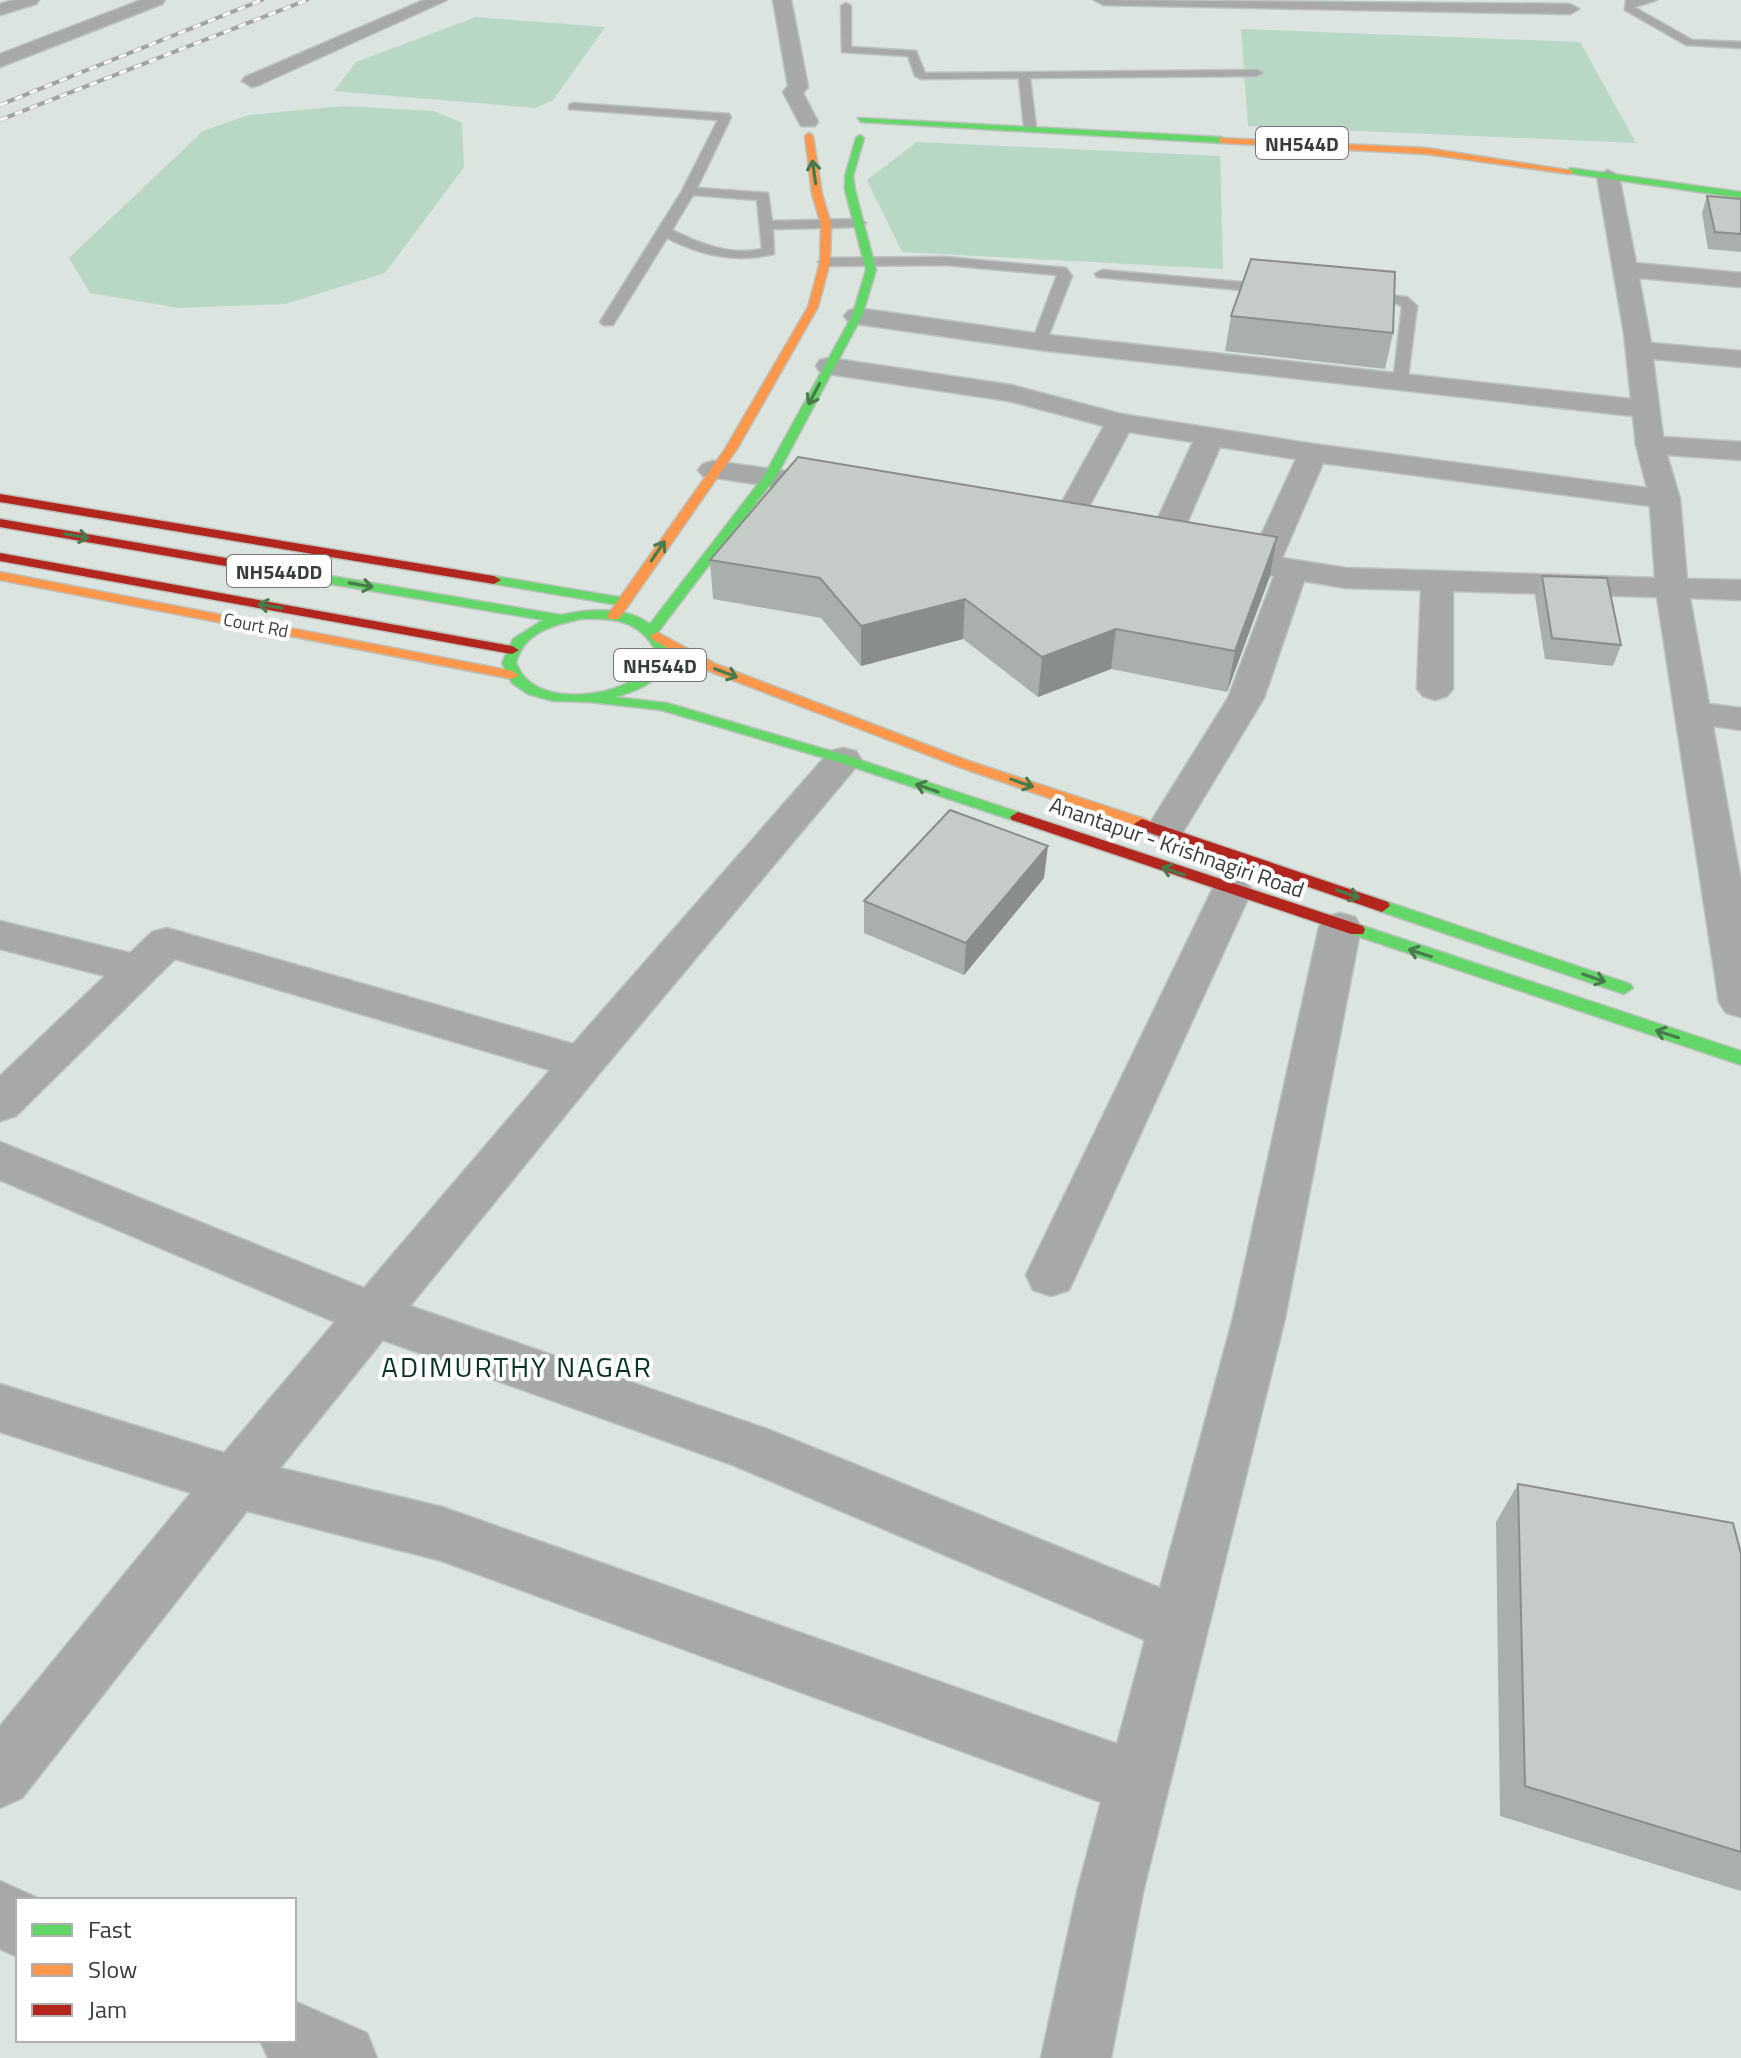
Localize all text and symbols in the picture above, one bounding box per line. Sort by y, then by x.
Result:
road number: NH544D [1256,127,1348,159]
one-way arrow [806,160,821,185]
one-way arrow [805,382,821,406]
one-way arrow [64,530,89,545]
one-way arrow [650,541,666,563]
road number: NH544DD [227,555,331,587]
one-way arrow [347,579,373,594]
one-way arrow [258,597,283,612]
street label: Court Rd [221,605,291,645]
road number: NH544D [614,649,706,681]
one-way arrow [713,667,738,681]
one-way arrow [1009,777,1034,792]
one-way arrow [914,779,939,794]
street label: Anantapur - Krishnagiri Road [1045,787,1309,907]
one-way arrow [1161,862,1186,877]
one-way arrow [1335,887,1360,902]
one-way arrow [1407,944,1432,959]
one-way arrow [1581,971,1606,986]
one-way arrow [1655,1025,1680,1040]
district label: ADIMURTHY NAGAR [381,1345,653,1388]
legend [16,1898,296,2042]
text: Fast [88,1911,132,1947]
text: Slow [88,1951,137,1987]
text: Jam [88,1991,127,2027]

